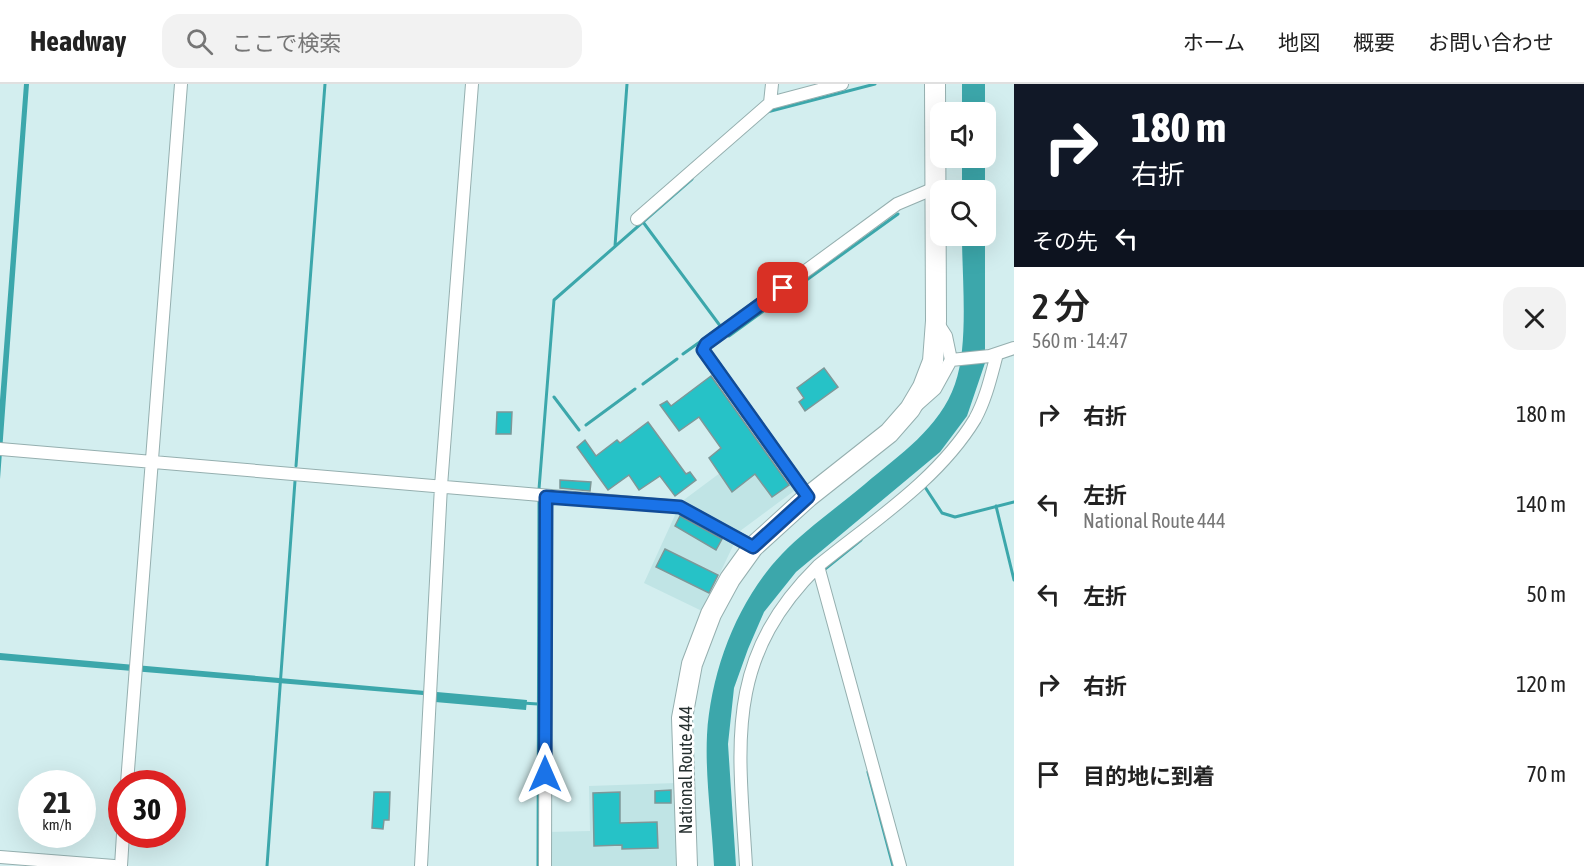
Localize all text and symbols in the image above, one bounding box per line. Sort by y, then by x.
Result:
search box [162,14,582,68]
text: Headway [30,25,126,57]
icon: search [183,25,216,58]
text: ここで検索 [231,30,341,56]
text: ホーム [1183,30,1245,54]
text: 地図 [1278,30,1320,54]
text: 概要 [1353,30,1395,54]
text: お問い合わせ [1428,30,1554,54]
map controls [930,102,996,246]
button: sound [930,102,996,168]
text: 180 m [1131,103,1226,151]
icon: right [1032,108,1110,186]
text: 右折 [1131,159,1185,190]
button: search [930,180,996,246]
icon: left [1110,222,1143,255]
text: その先 [1032,228,1098,254]
pin [757,262,808,313]
icon: arrive [766,271,799,304]
text: 2 分 [1032,285,1090,327]
button: close [1503,287,1566,350]
text: 560 m · 14:47 [1032,329,1128,352]
icon: right [1032,398,1065,431]
text: 180 m [1516,401,1566,427]
text: 右折 [1083,403,1127,429]
text: 左折 [1083,482,1127,508]
icon: left [1032,488,1065,521]
text: 140 m [1516,491,1566,517]
text: National Route 444 [1083,509,1226,532]
icon: left [1032,578,1065,611]
text: 50 m [1526,581,1566,607]
text: 左折 [1083,583,1127,609]
icon: right [1032,668,1065,701]
text: 120 m [1516,671,1566,697]
text: 右折 [1083,673,1127,699]
street label: National Route 444 [675,706,696,834]
position arrow [513,742,577,806]
icon: arrive [1032,758,1065,791]
text: 70 m [1526,761,1566,787]
text: 目的地に到着 [1083,763,1215,789]
speed limit sign: 30 [108,770,186,848]
text: 21 [43,785,71,819]
text: km/h [42,816,72,833]

